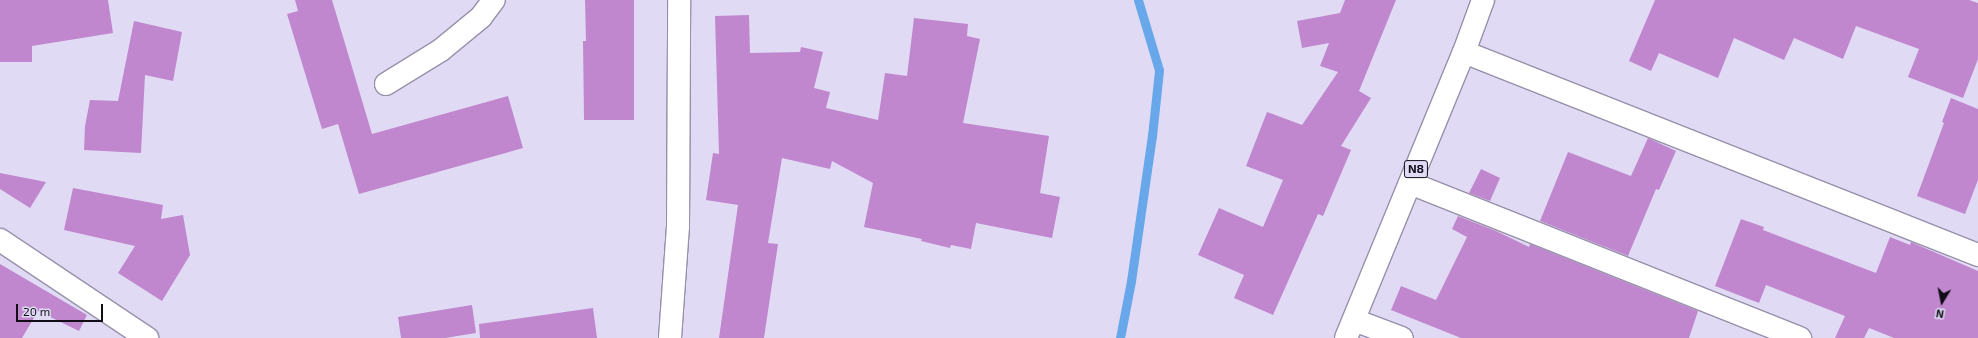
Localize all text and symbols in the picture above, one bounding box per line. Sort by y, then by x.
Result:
road number: N8 [1403,159,1429,179]
north arrow [1922,282,1962,322]
scale bar [18,296,105,322]
text: 20 m [23,304,50,318]
text: N [1935,307,1945,321]

